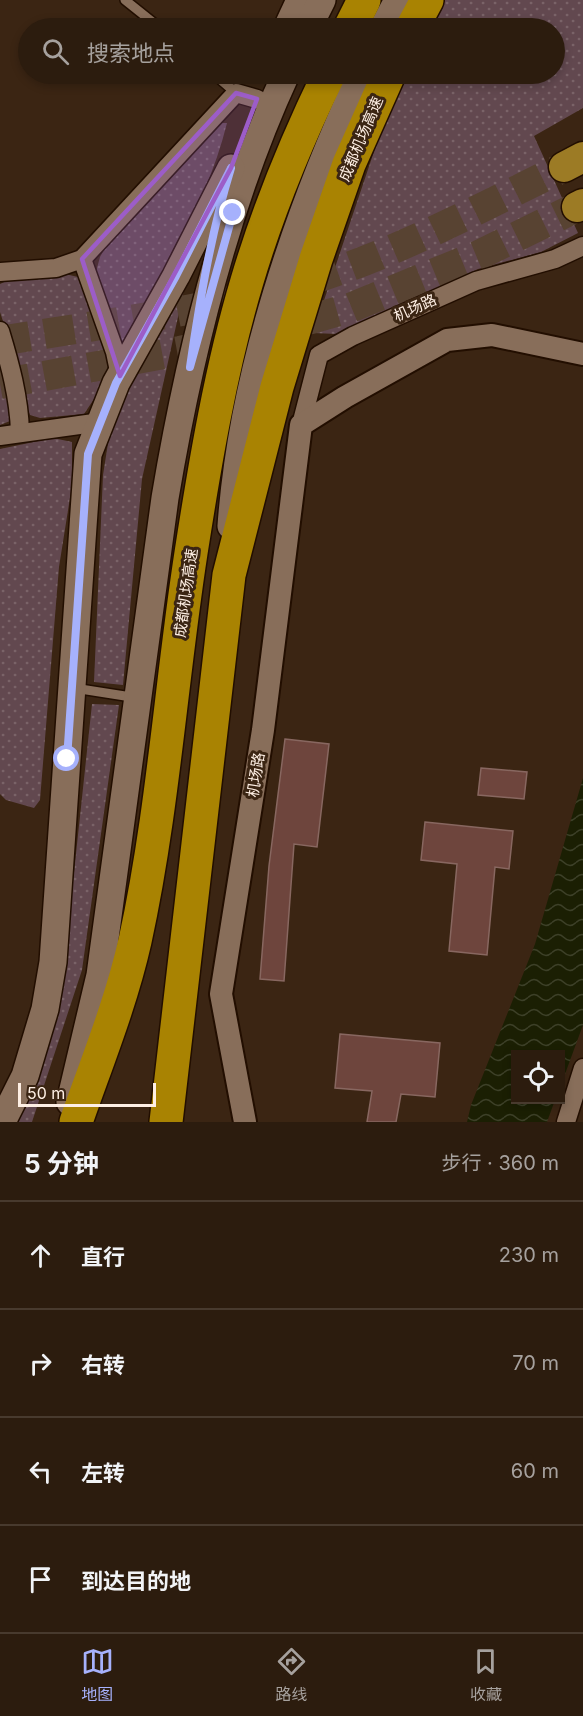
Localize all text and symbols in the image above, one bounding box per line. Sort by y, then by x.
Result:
search box [18,18,565,84]
icon: search [39,35,72,68]
text: 搜索地点 [87,40,175,66]
street label: 成都机场高速 [334,94,387,184]
route end [219,199,245,225]
street label: 机场路 [390,290,439,325]
street label: 成都机场高速 [170,547,201,639]
route start [53,745,79,771]
street label: 机场路 [243,751,268,799]
map controls [511,1050,565,1104]
button: locate [511,1050,565,1104]
scale bar [18,1080,156,1108]
text: 50 m [27,1083,65,1103]
text: 5 分钟 [24,1148,99,1179]
text: 步行 · 360 m [441,1151,559,1175]
icon: ahead [24,1239,57,1272]
text: 230 m [499,1243,559,1267]
text: 直行 [81,1244,125,1270]
icon: right [24,1347,57,1380]
text: 70 m [512,1351,559,1375]
text: 右转 [81,1352,125,1378]
icon: left [24,1455,57,1488]
text: 60 m [511,1459,559,1483]
text: 左转 [81,1460,125,1486]
icon: arrive [24,1563,57,1596]
text: 到达目的地 [81,1568,191,1594]
tab: 地图 [81,1645,114,1705]
tab: 路线 [275,1645,308,1705]
tab: 收藏 [469,1645,502,1705]

